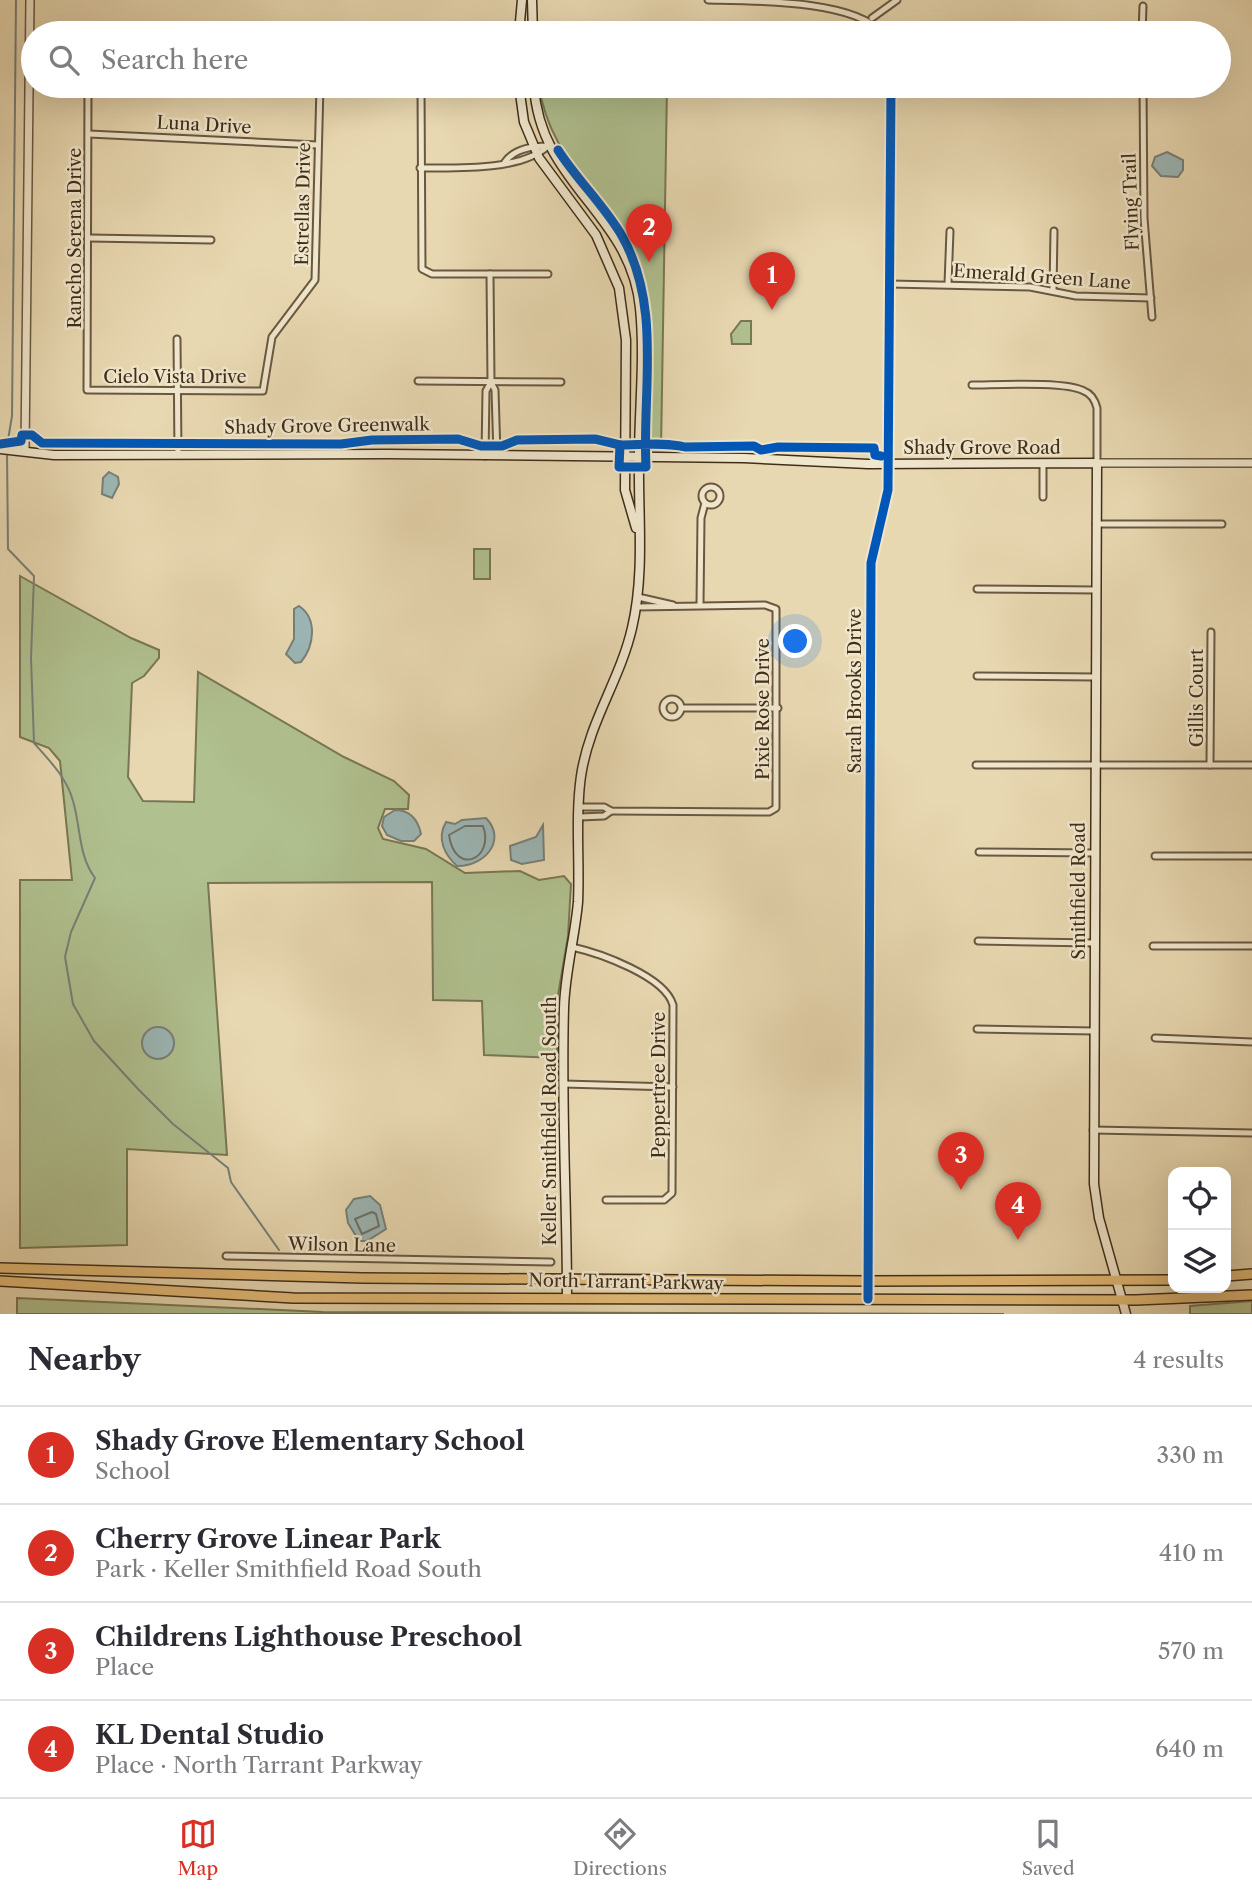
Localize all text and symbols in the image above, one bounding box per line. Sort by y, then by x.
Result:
search box [21,21,1231,98]
icon: search [45,41,83,79]
text: Search here [101,44,248,76]
street label: Luna Drive [156,112,252,138]
street label: Estrellas Drive [291,142,315,266]
street label: Rancho Serena Drive [64,148,86,328]
street label: Flying Trail [1118,153,1144,251]
pin: 2 [626,204,672,262]
pin: 1 [749,252,795,310]
street label: Emerald Green Lane [952,260,1132,294]
street label: Cielo Vista Drive [103,366,247,388]
street label: Shady Grove Greenwalk [224,413,432,439]
street label: Shady Grove Road [903,437,1061,459]
street label: Sarah Brooks Drive [844,609,866,774]
your location [778,624,812,658]
street label: Pixie Rose Drive [752,638,774,780]
street label: Gillis Court [1186,648,1208,747]
street label: Smithfield Road [1068,822,1090,960]
street label: Keller Smithfield Road South [539,996,561,1246]
street label: Peppertree Drive [648,1012,670,1158]
pin: 3 [938,1132,984,1190]
map controls [1168,1167,1231,1293]
button: locate [1168,1167,1231,1230]
pin: 4 [995,1182,1041,1240]
button: layers [1168,1230,1231,1293]
street label: Wilson Lane [287,1233,396,1257]
street label: North Tarrant Parkway [528,1269,725,1295]
text: Nearby [28,1341,141,1378]
text: 4 results [1133,1346,1224,1374]
text: Shady Grove Elementary School [95,1425,525,1457]
text: 1 [46,1441,56,1469]
text: 330 m [1157,1441,1224,1469]
text: School [95,1457,170,1485]
text: Cherry Grove Linear Park [95,1523,441,1555]
text: 2 [44,1539,58,1567]
text: 410 m [1159,1539,1224,1567]
text: Park · Keller Smithfield Road South [95,1555,482,1583]
text: Childrens Lighthouse Preschool [95,1621,522,1653]
text: 3 [45,1637,58,1665]
text: 570 m [1158,1637,1224,1665]
text: Place [95,1653,154,1681]
text: KL Dental Studio [95,1719,324,1751]
text: 4 [44,1735,58,1763]
text: 640 m [1155,1735,1224,1763]
text: Place · North Tarrant Parkway [95,1751,422,1779]
tab: Map [177,1815,218,1880]
tab: Directions [573,1815,667,1880]
tab: Saved [1022,1815,1075,1880]

